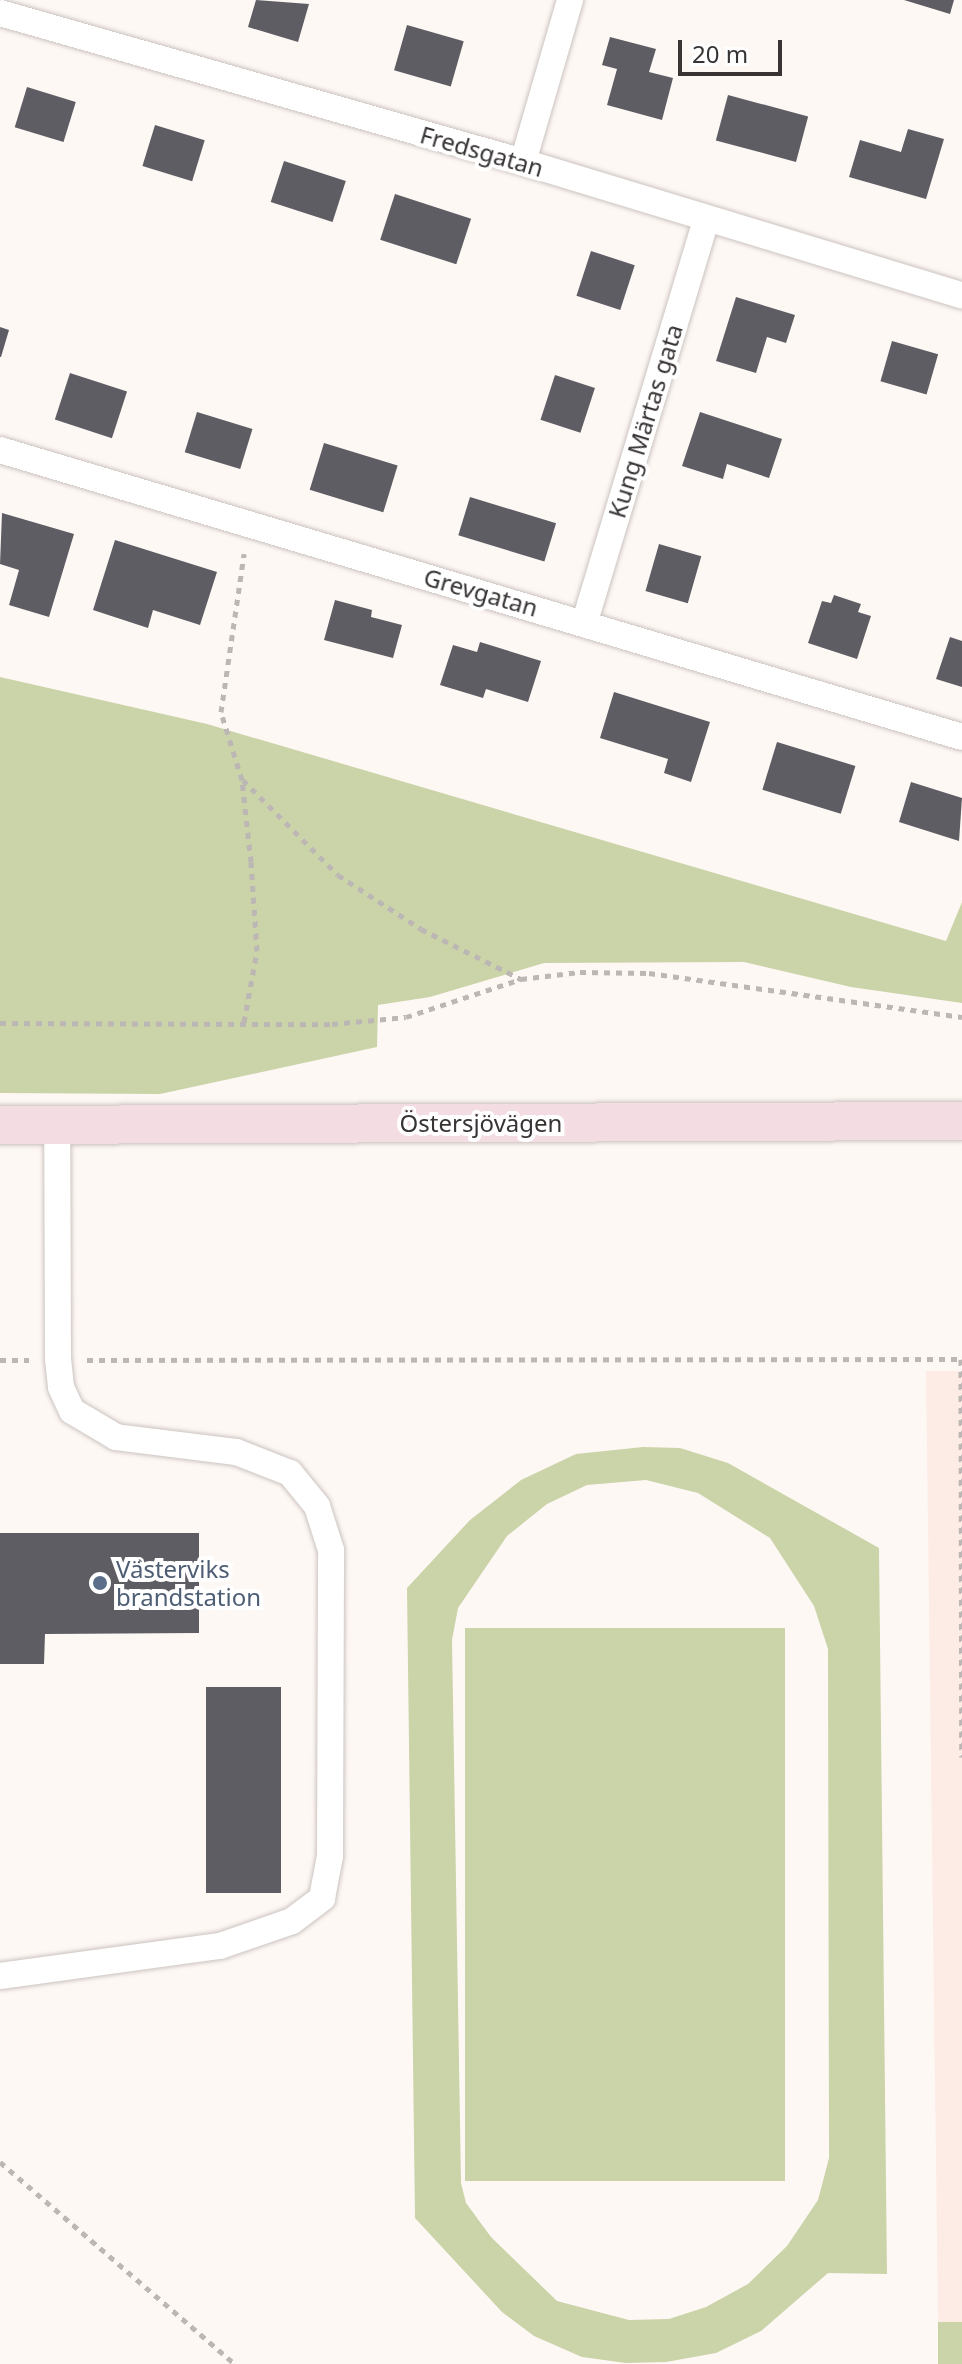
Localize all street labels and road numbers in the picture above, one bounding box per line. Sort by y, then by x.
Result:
street label: Fredsgatan [417,120,547,182]
street label: Kung Märtas gata [602,321,688,521]
street label: Grevgatan [421,562,541,622]
street label: Östersjövägen [400,1109,562,1137]

